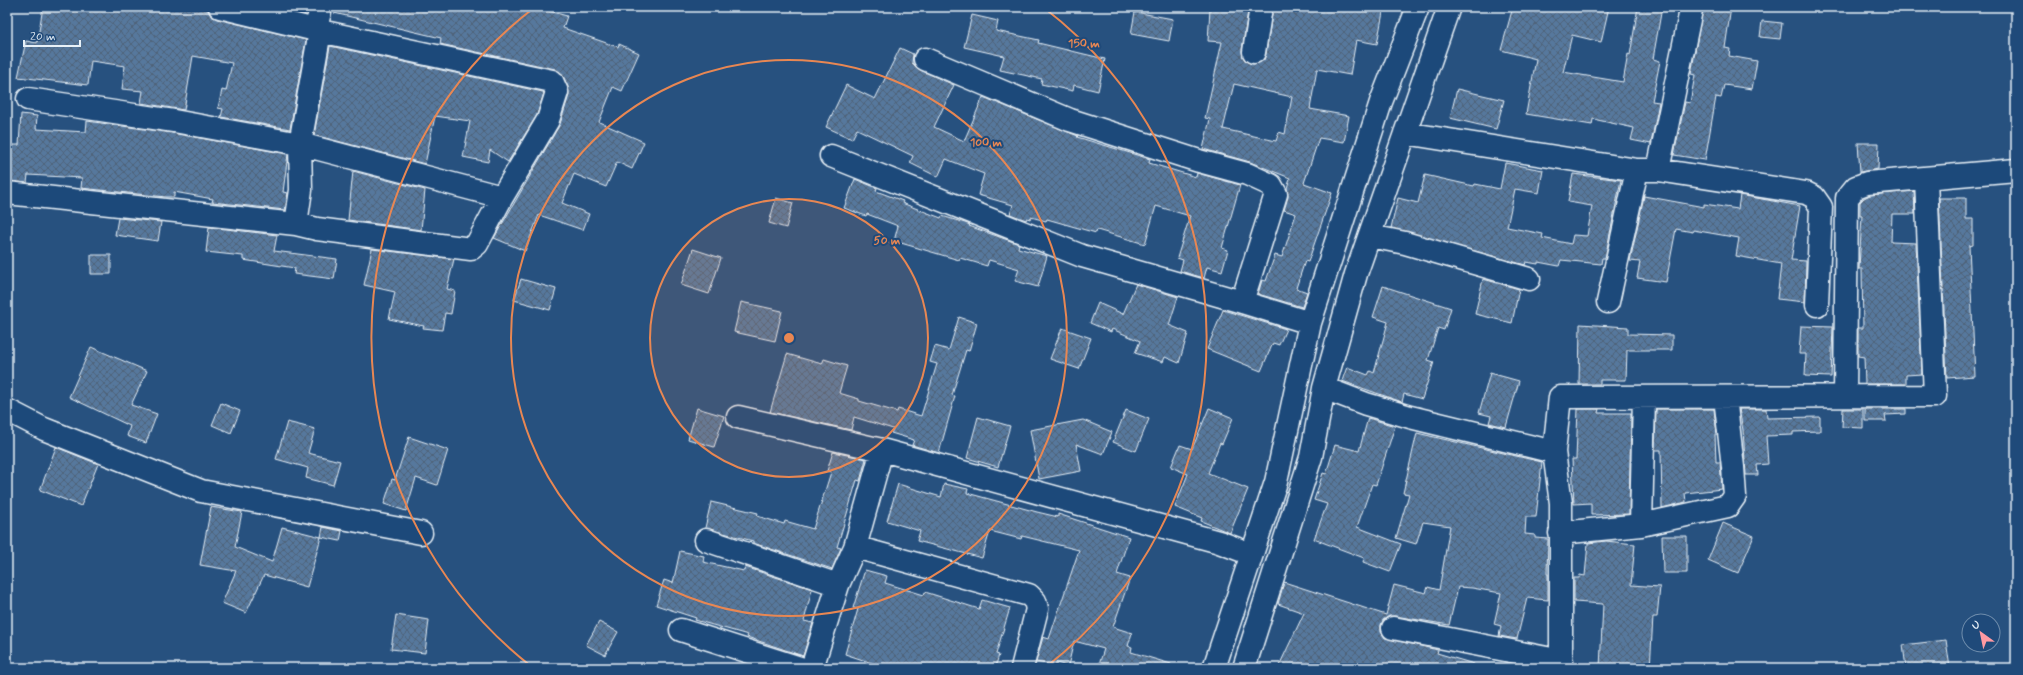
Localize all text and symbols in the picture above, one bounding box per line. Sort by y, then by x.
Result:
scale bar [24,22,80,48]
text: 20 m [30,29,56,45]
text: 150 m [1068,36,1100,52]
text: 100 m [970,135,1003,151]
text: 50 m [874,233,901,249]
centre of rings [782,331,796,345]
north arrow [1961,613,2001,653]
text: U [1969,618,1983,633]

